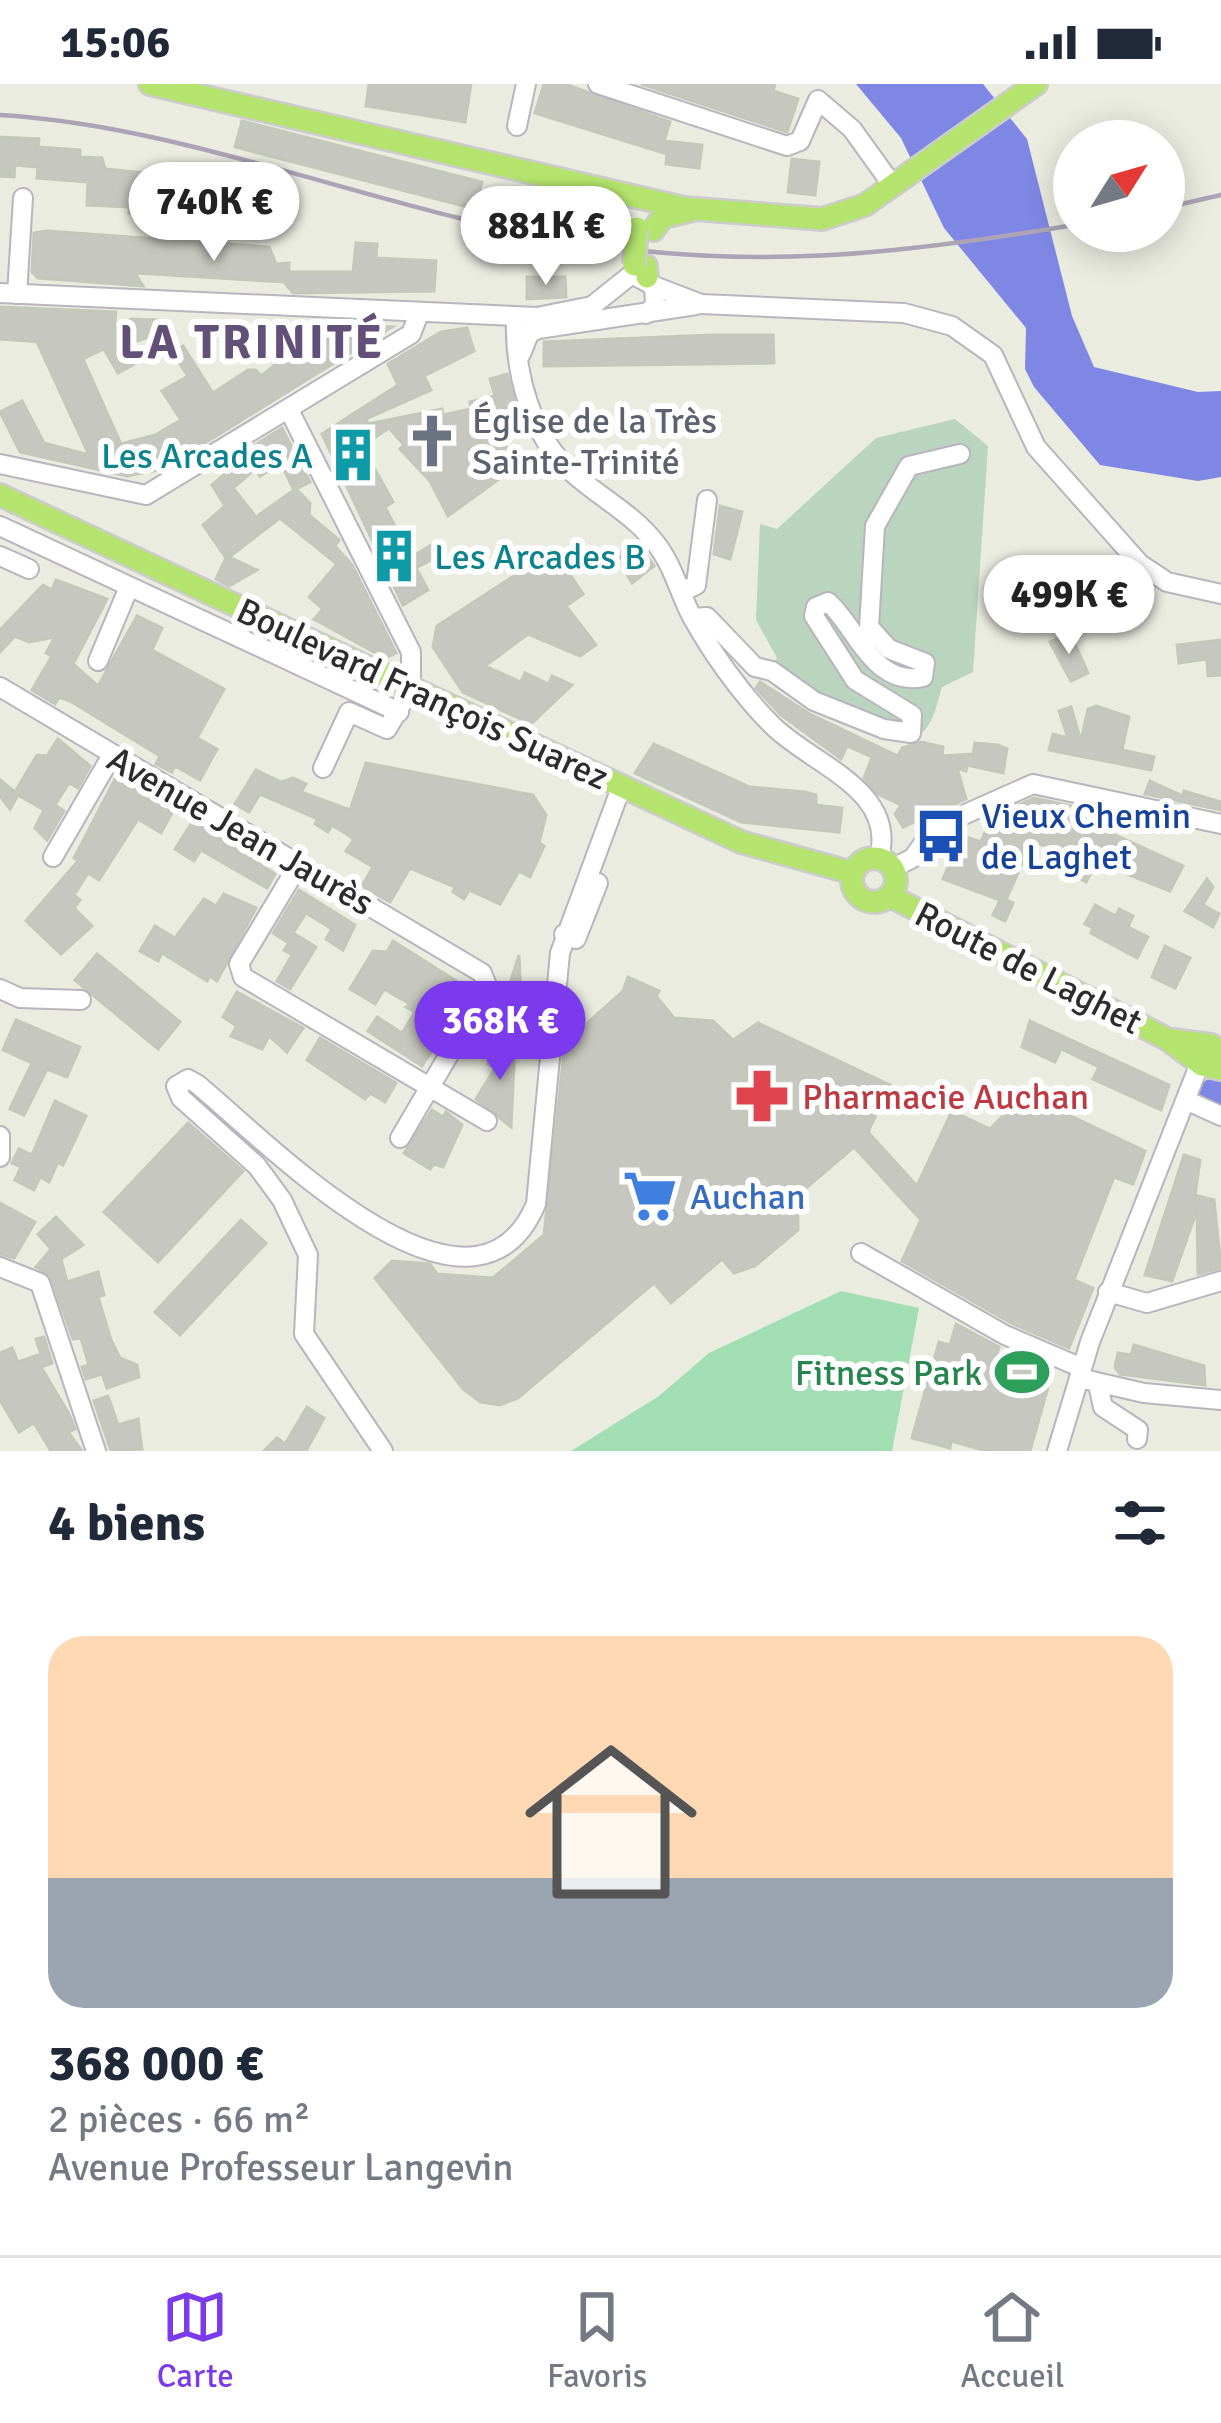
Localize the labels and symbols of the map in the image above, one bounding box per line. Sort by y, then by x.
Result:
north arrow [1053,120,1185,252]
pin: 740K € [116,162,312,264]
pin: 881K € [448,186,644,288]
district label: LA TRINITÉ [119,312,385,372]
place label: Église de la Très Sainte-Trinité [472,399,717,485]
church icon: Église de la Très Sainte-Trinité [403,412,461,470]
building icon: Les Arcades A [324,426,382,484]
place label: Les Arcades A [101,434,313,479]
building icon: Les Arcades B [365,527,423,585]
place label: Les Arcades B [434,535,646,580]
pin: 499K € [971,555,1167,657]
street label: Boulevard François Suarez [229,588,615,800]
street label: Avenue Jean Jaurès [99,737,381,926]
place label: Vieux Chemin de Laghet [981,794,1191,880]
bus stop icon: Vieux Chemin de Laghet [912,807,970,865]
street label: Route de Laghet [907,892,1149,1045]
pin: 368K € [402,981,598,1083]
pharmacy icon: Pharmacie Auchan [733,1067,791,1125]
place label: Pharmacie Auchan [802,1075,1089,1120]
supermarket icon: Auchan [621,1167,679,1225]
place label: Auchan [690,1175,806,1220]
sports icon: Fitness Park [993,1343,1051,1401]
place label: Fitness Park [795,1351,982,1396]

